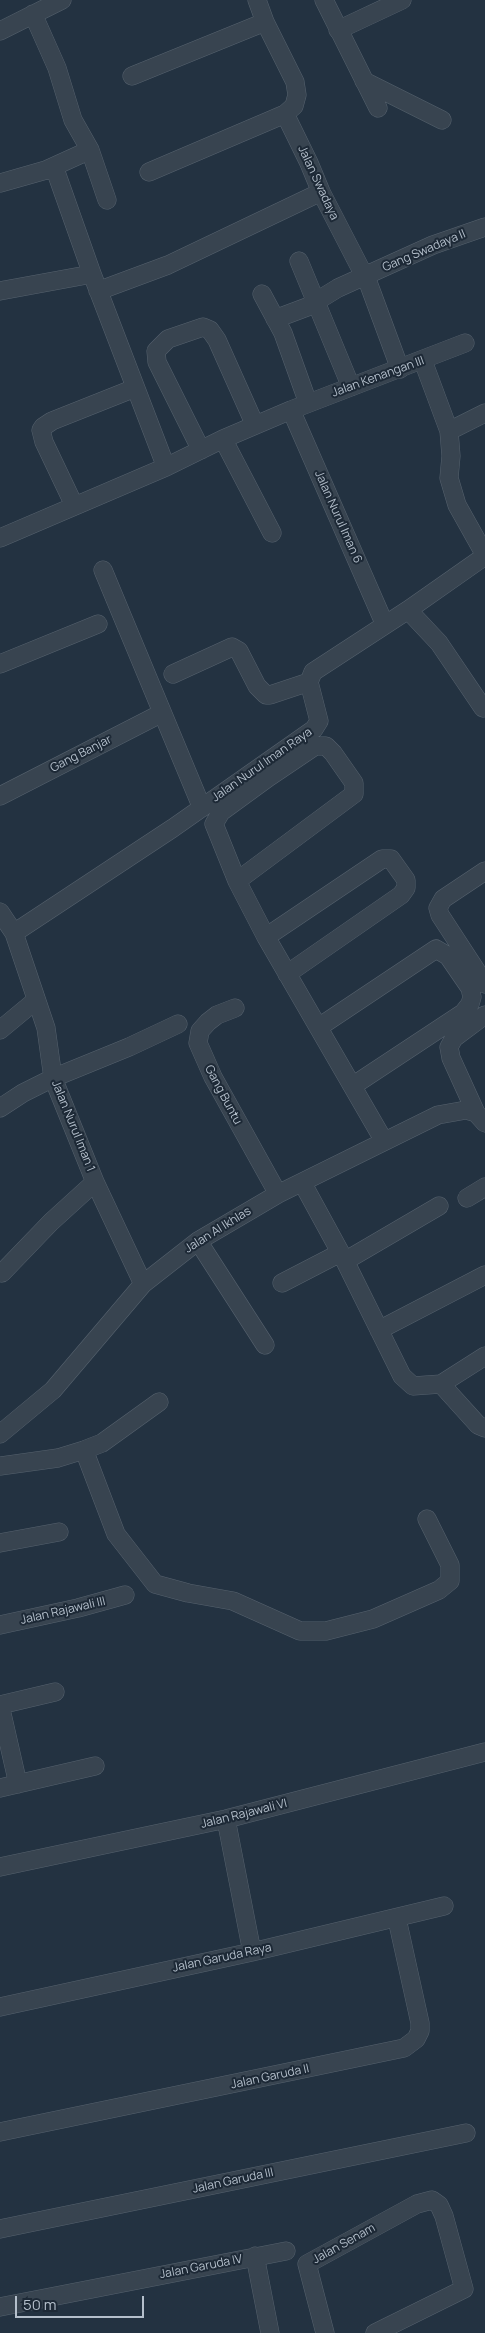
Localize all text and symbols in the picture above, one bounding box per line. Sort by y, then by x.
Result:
street label: Jalan Swadaya [295,144,341,222]
street label: Gang Swadaya II [380,227,468,275]
street label: Jalan Kenangan III [330,354,426,400]
street label: Jalan Nurul Iman 6 [311,468,365,566]
street label: Jalan Nurul Iman Raya [209,725,315,805]
street label: Gang Banjar [48,732,114,776]
street label: Gang Buntu [201,1063,245,1127]
street label: Jalan Nurul Iman 1 [48,1078,98,1174]
street label: Jalan Al Ikhlas [182,1204,254,1256]
street label: Jalan Rajawali III [19,1594,107,1628]
street label: Jalan Rajawali VI [199,1796,289,1832]
street label: Jalan Garuda Raya [171,1940,273,1976]
street label: Jalan Garuda II [230,2062,310,2092]
street label: Jalan Garuda III [191,2165,275,2197]
street label: Jalan Senam [310,2221,378,2267]
street label: Jalan Garuda IV [158,2252,244,2282]
scale bar [18,2286,146,2318]
text: 50 m [23,2294,57,2315]

